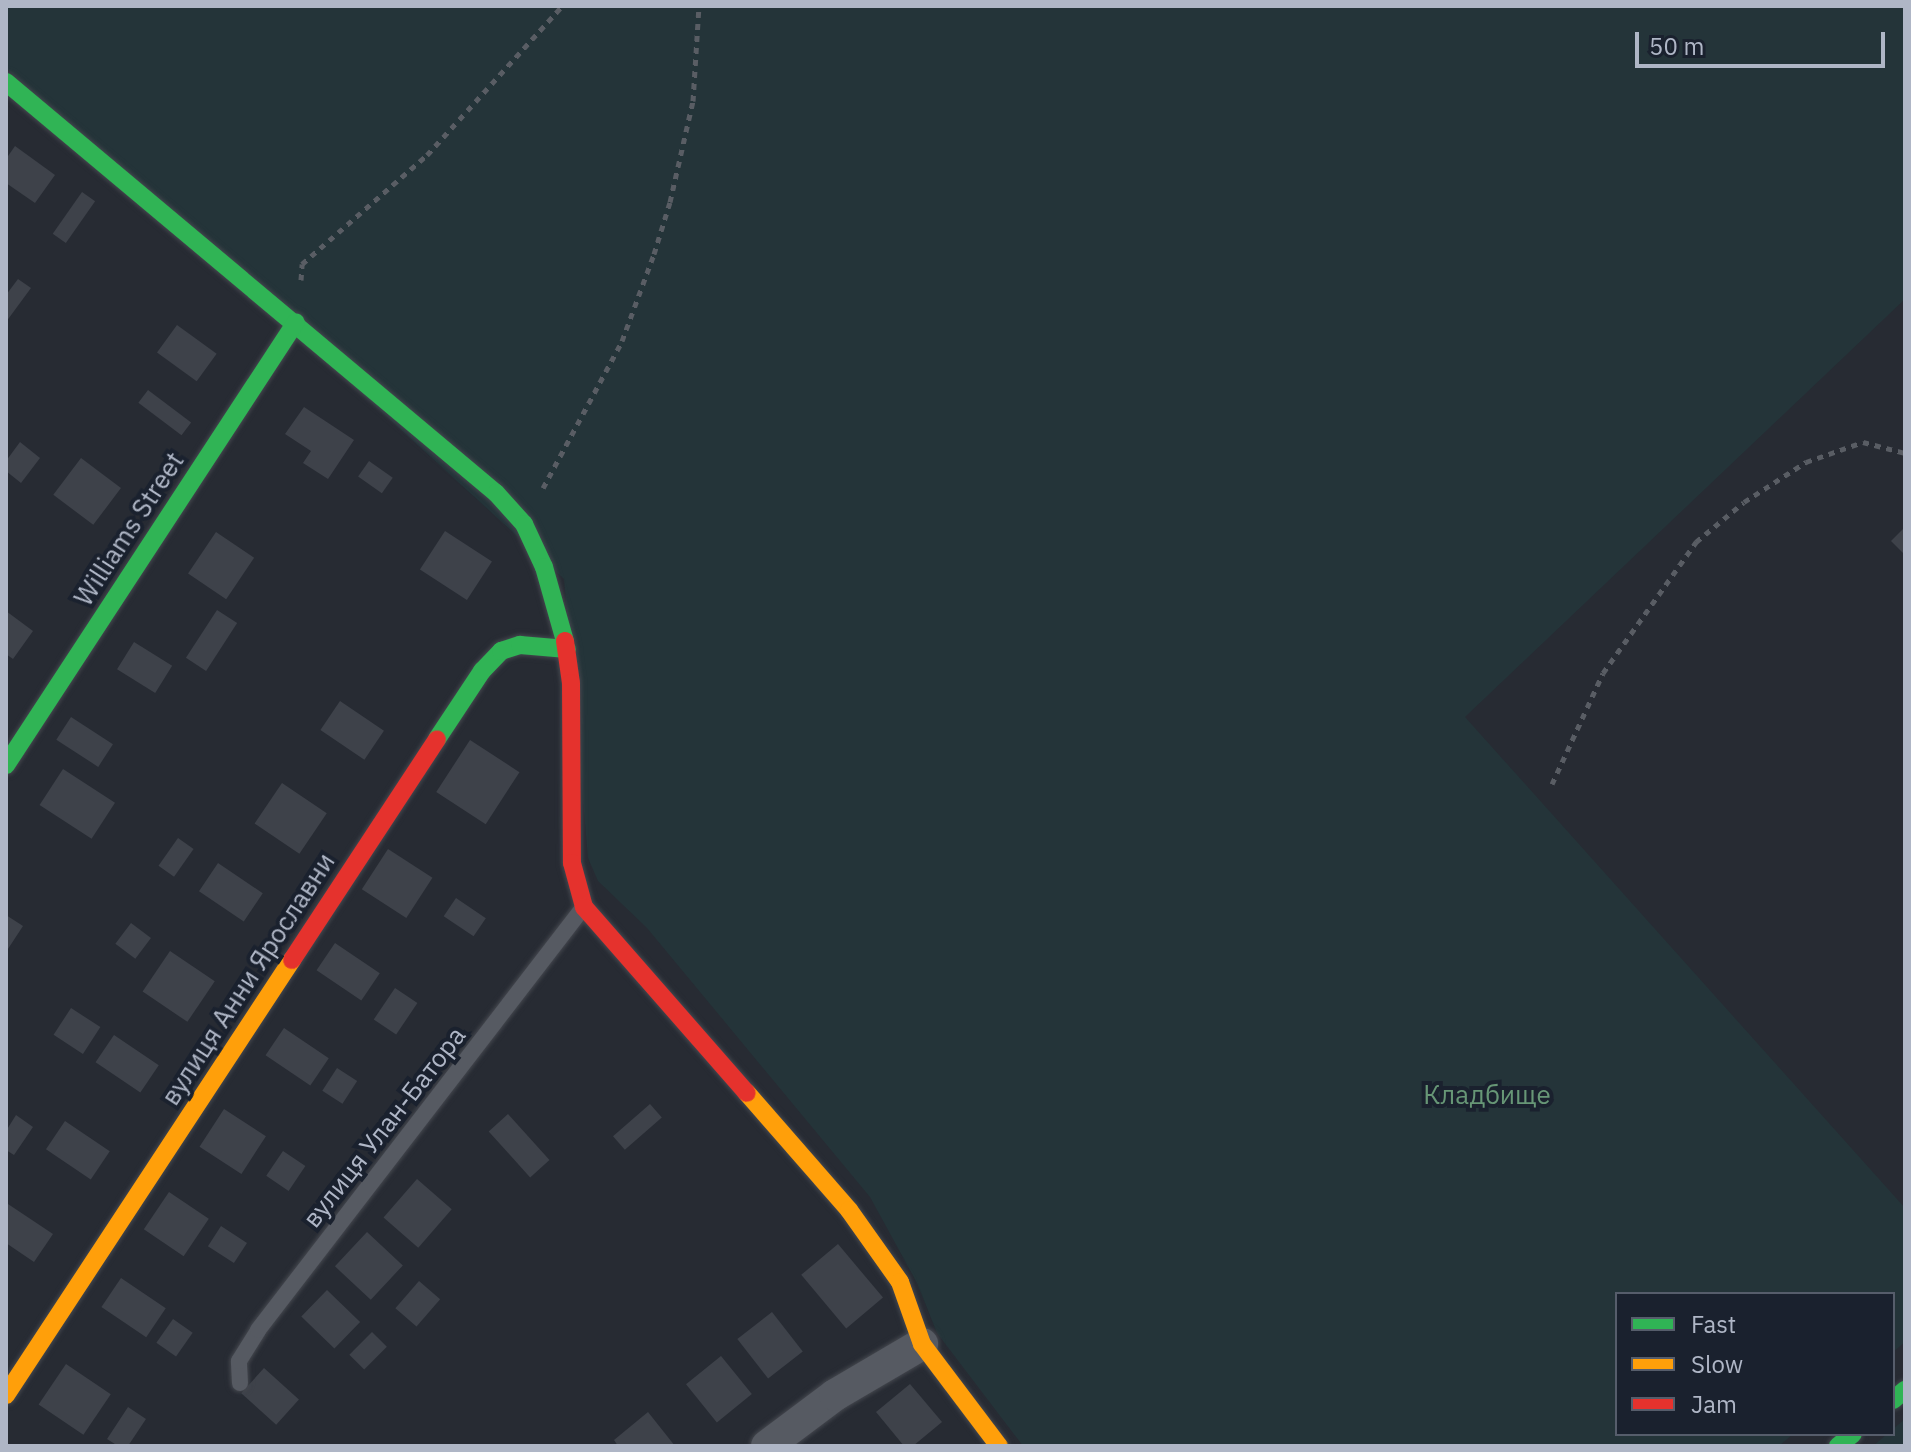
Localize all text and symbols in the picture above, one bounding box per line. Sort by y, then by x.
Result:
scale bar [1639,16,1889,66]
text: 50 m [1649,30,1704,62]
street label: Williams Street [68,446,190,612]
street label: вулиця Анни Ярославни [155,847,341,1111]
street label: вулиця Улан-Батора [296,1020,472,1234]
park label: Кладбище [1423,1079,1551,1111]
legend [1615,1292,1895,1436]
text: Fast [1691,1308,1736,1340]
text: Slow [1691,1348,1743,1380]
text: Jam [1691,1388,1737,1420]

